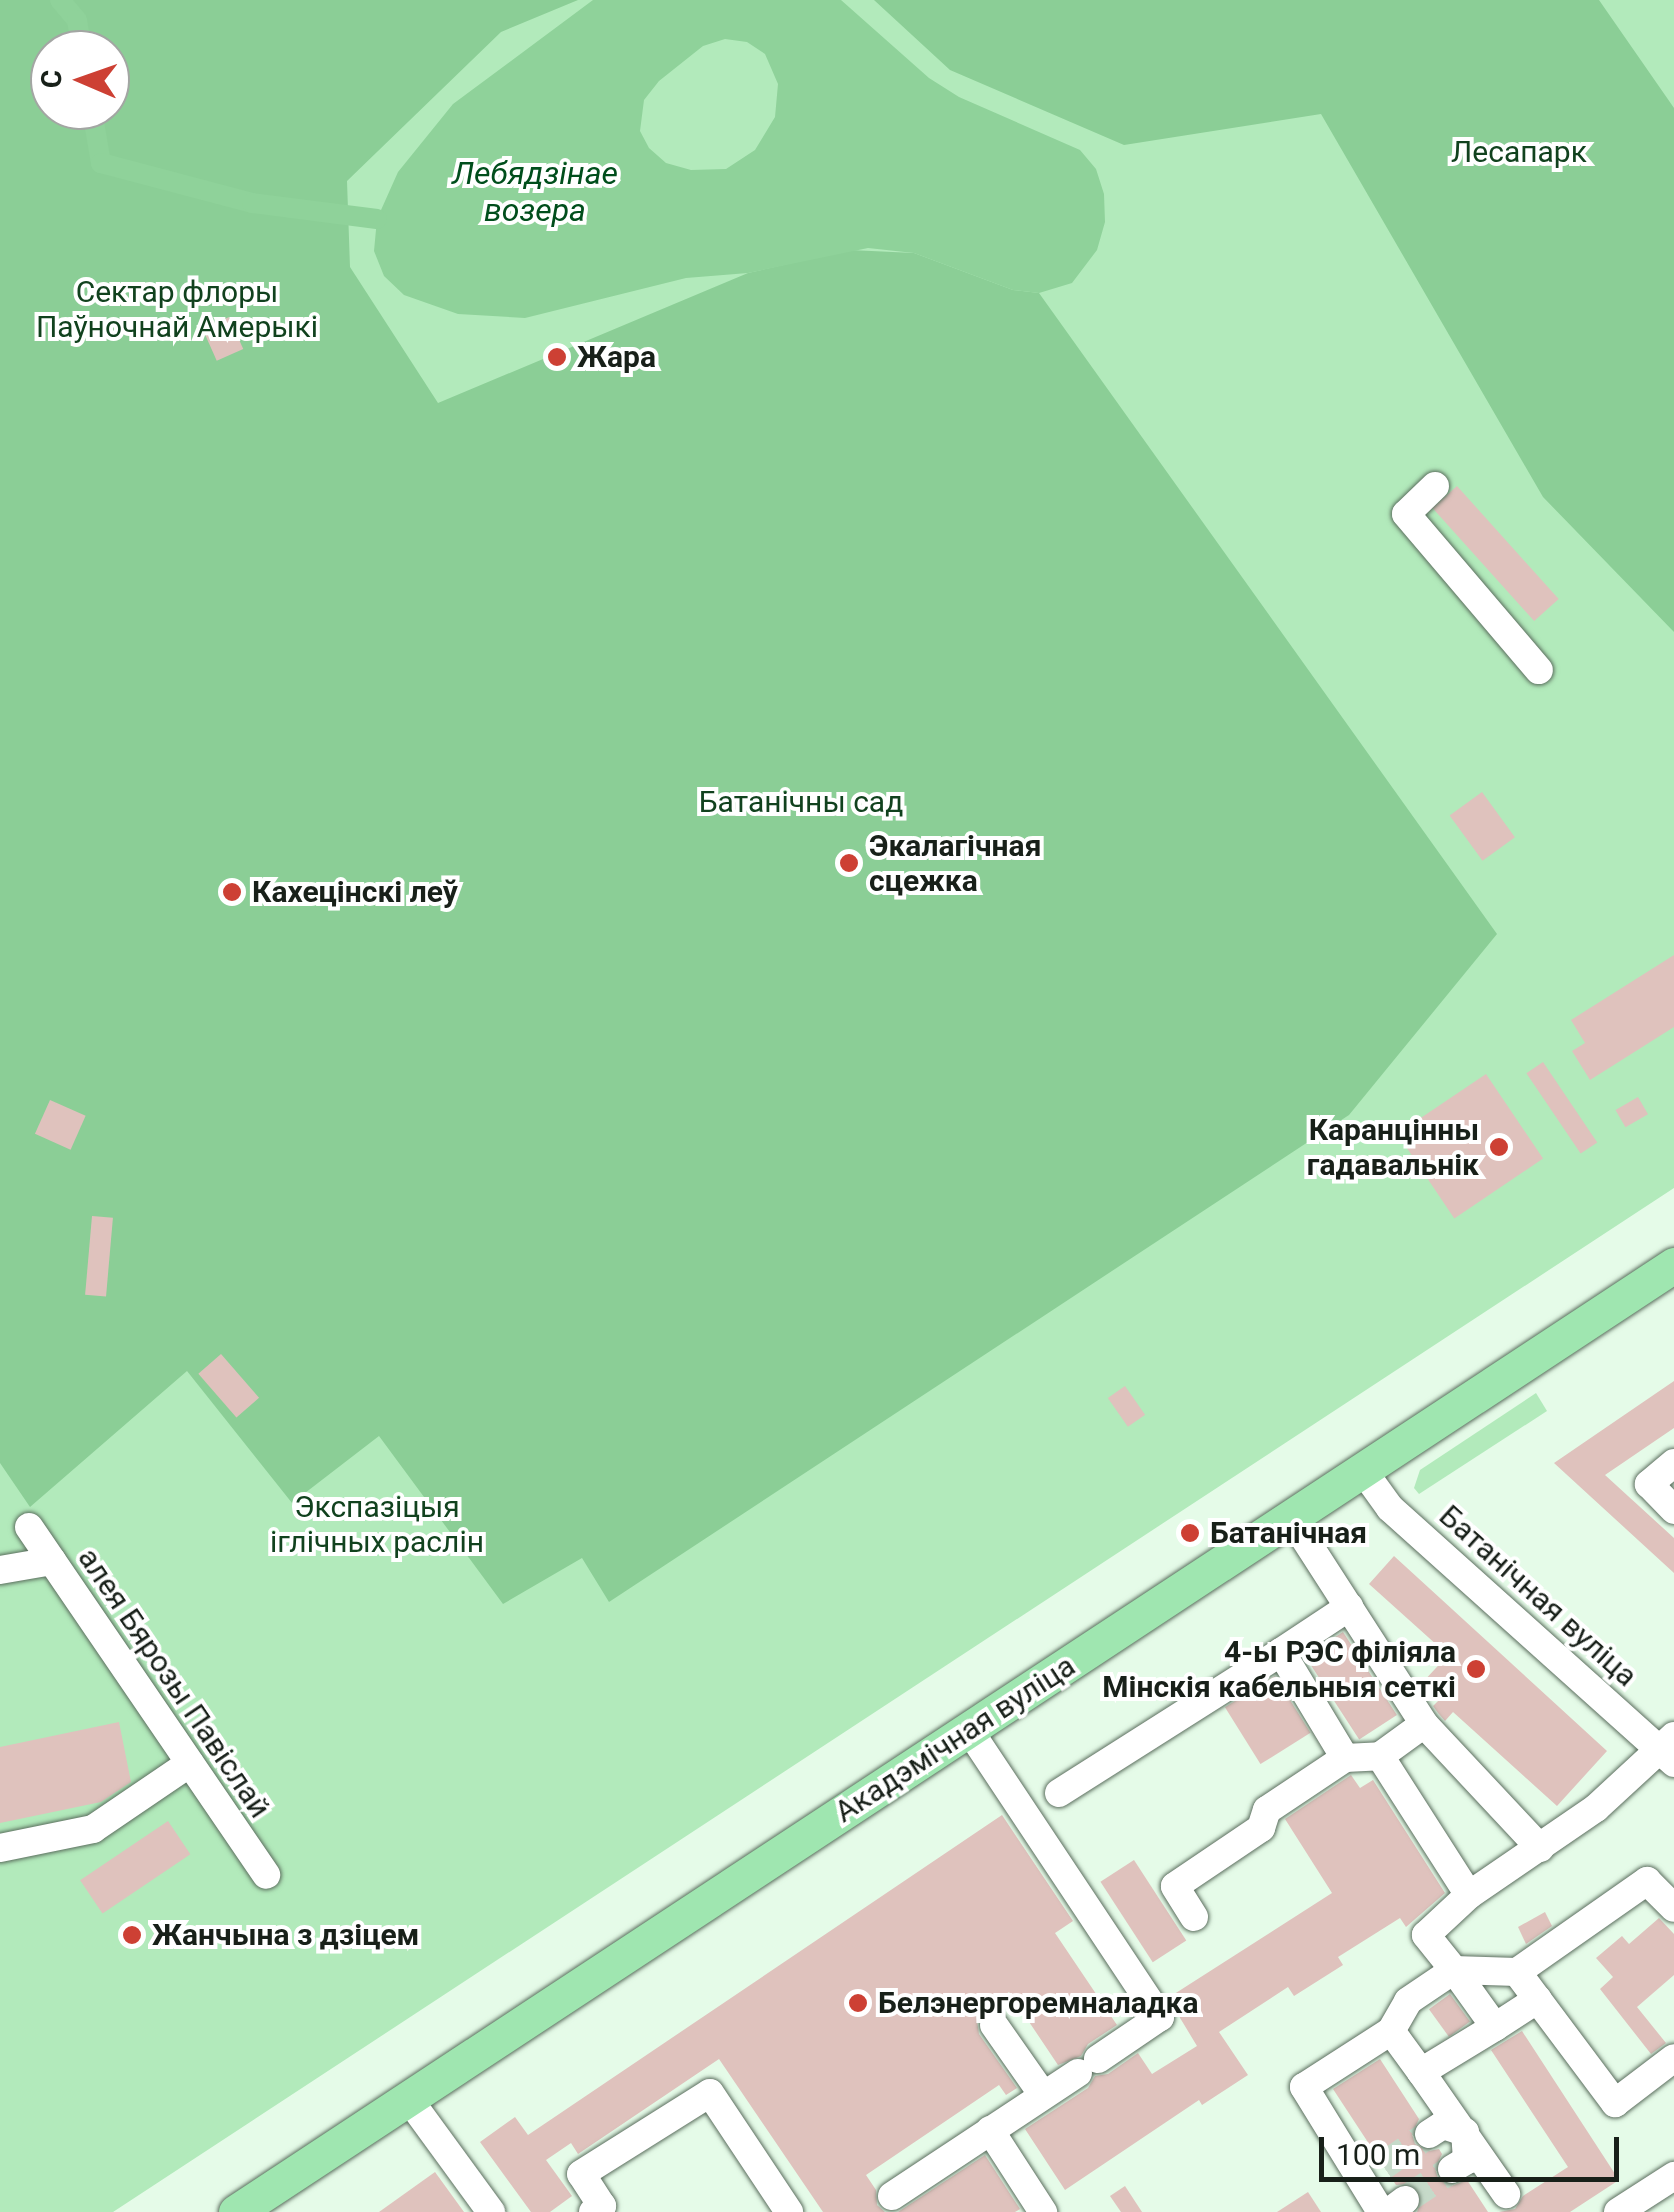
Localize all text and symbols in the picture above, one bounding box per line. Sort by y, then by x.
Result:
north arrow [30,30,130,130]
text: С [35,69,68,89]
park label: Лесапарк [1451,134,1587,170]
water label: Лебядзінае возера [452,155,618,230]
park label: Сектар флоры Паўночнай Амерыкі [36,274,318,344]
place label: Жара [577,339,656,375]
marker: Жара [546,346,568,368]
park label: Батанічны сад [699,784,903,820]
place label: Экалагічная сцежка [869,828,1041,898]
marker: Экалагічная сцежка [838,852,860,874]
place label: Кахецінскі леў [252,874,458,910]
marker: Кахецінскі леў [221,881,243,903]
place label: Каранцінны гадавальнік [1307,1112,1479,1182]
marker: Каранцінны гадавальнік [1488,1136,1510,1158]
park label: Экспазіцыя іглічных раслін [270,1489,484,1560]
street label: Батанічная вуліца [1432,1498,1644,1694]
place label: Батанічная [1210,1515,1367,1551]
marker: Батанічная [1179,1522,1201,1544]
street label: алея Бярозы Павіслай [70,1541,278,1825]
place label: 4-ы РЭС філіяла Мінскія кабельныя сеткі [1102,1634,1456,1704]
street label: Акадэмічная вуліца [828,1648,1082,1830]
marker: 4-ы РЭС філіяла Мінскія кабельныя сеткі [1465,1658,1487,1680]
place label: Жанчына з дзіцем [152,1917,419,1953]
marker: Жанчына з дзіцем [121,1924,143,1946]
place label: Белэнергоремналадка [878,1985,1199,2021]
marker: Белэнергоремналадка [847,1992,869,2014]
scale bar [1324,2117,1624,2179]
text: 100 m [1336,2137,1420,2172]

